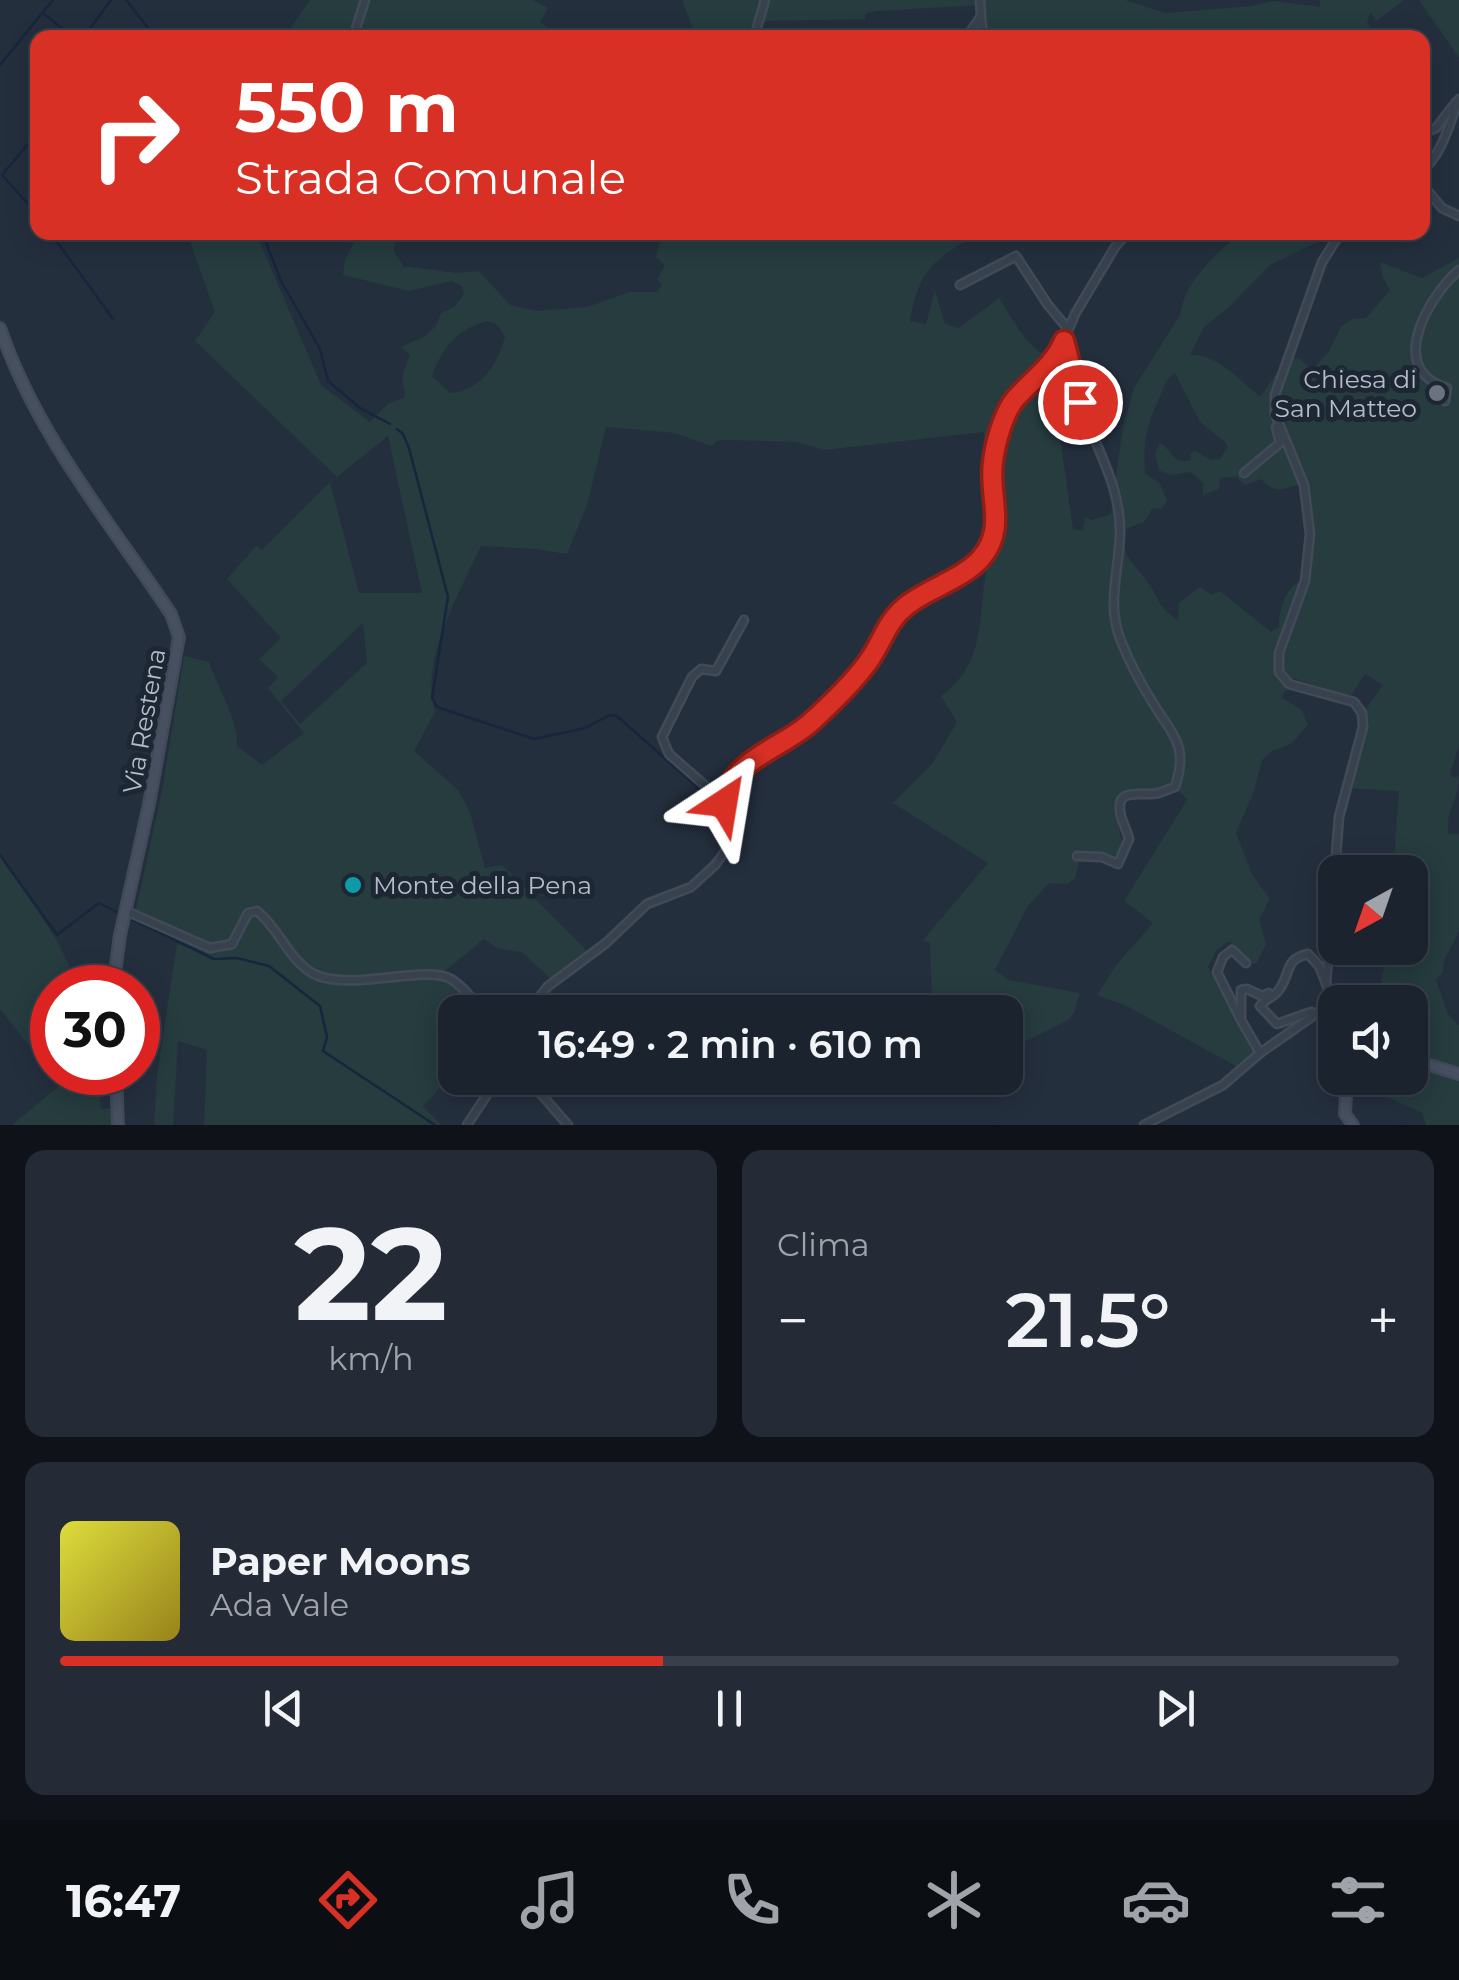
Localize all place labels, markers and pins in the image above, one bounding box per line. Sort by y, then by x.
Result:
pin [1038,360,1123,445]
place label: Chiesa di San Matteo [1275,364,1417,423]
marker: Chiesa di San Matteo [1426,382,1448,404]
place label: Monte della Pena [373,870,592,900]
marker: Monte della Pena [342,874,364,896]

